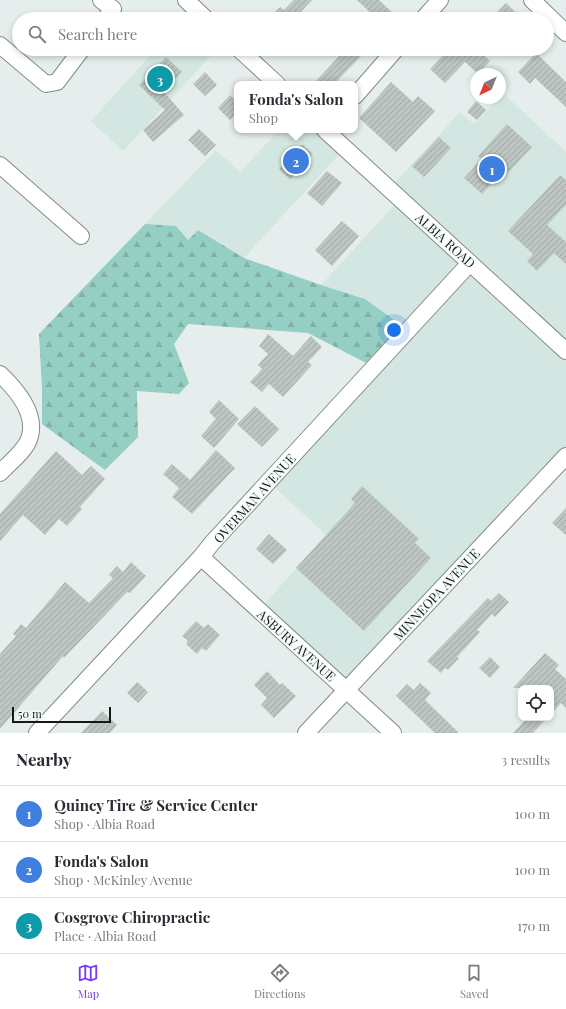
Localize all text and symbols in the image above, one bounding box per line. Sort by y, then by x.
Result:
search box [12,12,554,56]
icon: search [26,23,48,45]
text: Search here [58,24,137,44]
pin: 3 [147,64,173,94]
north arrow [470,68,506,104]
popup [234,81,358,133]
text: Fonda's Salon [249,89,343,109]
text: Shop [249,109,278,126]
pin: 2 [283,146,309,176]
pin: 1 [479,154,505,184]
street label: ALBIA ROAD [412,208,479,271]
your location [384,320,404,340]
street label: OVERMAN AVENUE [209,450,299,546]
street label: MINNEOPA AVENUE [389,545,483,643]
street label: ASBURY AVENUE [254,605,340,685]
map controls [518,685,554,721]
button: locate [518,685,554,721]
scale bar [12,705,111,724]
text: 50 m [18,706,42,721]
text: Nearby [16,748,71,770]
text: 3 results [501,751,550,768]
text: Quincy Tire & Service Center [54,795,257,815]
text: 1 [27,805,31,822]
text: 100 m [515,805,550,822]
text: Shop · Albia Road [54,815,155,832]
text: Fonda's Salon [54,851,149,871]
text: 2 [26,861,32,878]
text: 100 m [515,861,550,878]
text: Shop · McKinley Avenue [54,871,193,888]
text: Cosgrove Chiropractic [54,907,210,927]
text: 3 [26,917,32,934]
text: 170 m [517,917,550,934]
text: Place · Albia Road [54,927,156,944]
tab: Map [77,962,99,1001]
tab: Directions [254,962,305,1001]
tab: Saved [460,962,489,1001]

